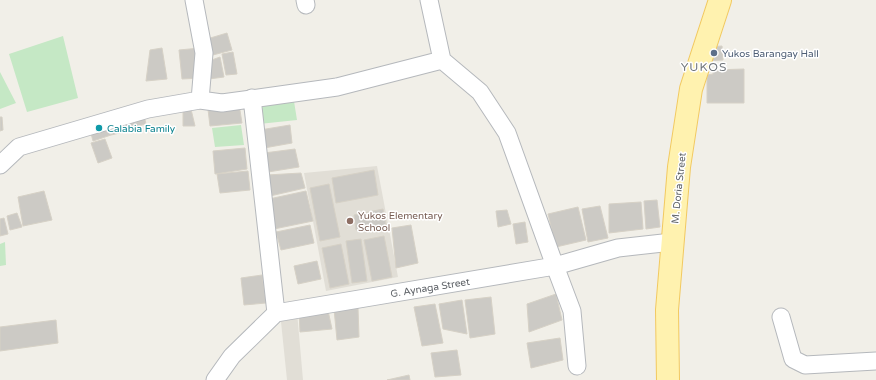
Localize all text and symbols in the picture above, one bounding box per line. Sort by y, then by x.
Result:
marker: Yukos Barangay Hall [709,48,719,58]
place label: Yukos Barangay Hall [722,48,819,60]
district label: YUKOS [681,60,727,74]
marker: Calabia Family [94,123,104,133]
place label: Calabia Family [107,123,176,135]
street label: M. Doria Street [669,152,689,224]
place label: Yukos Elementary School [358,210,443,234]
marker: Yukos Elementary School [345,216,355,226]
street label: G. Aynaga Street [390,276,471,300]

